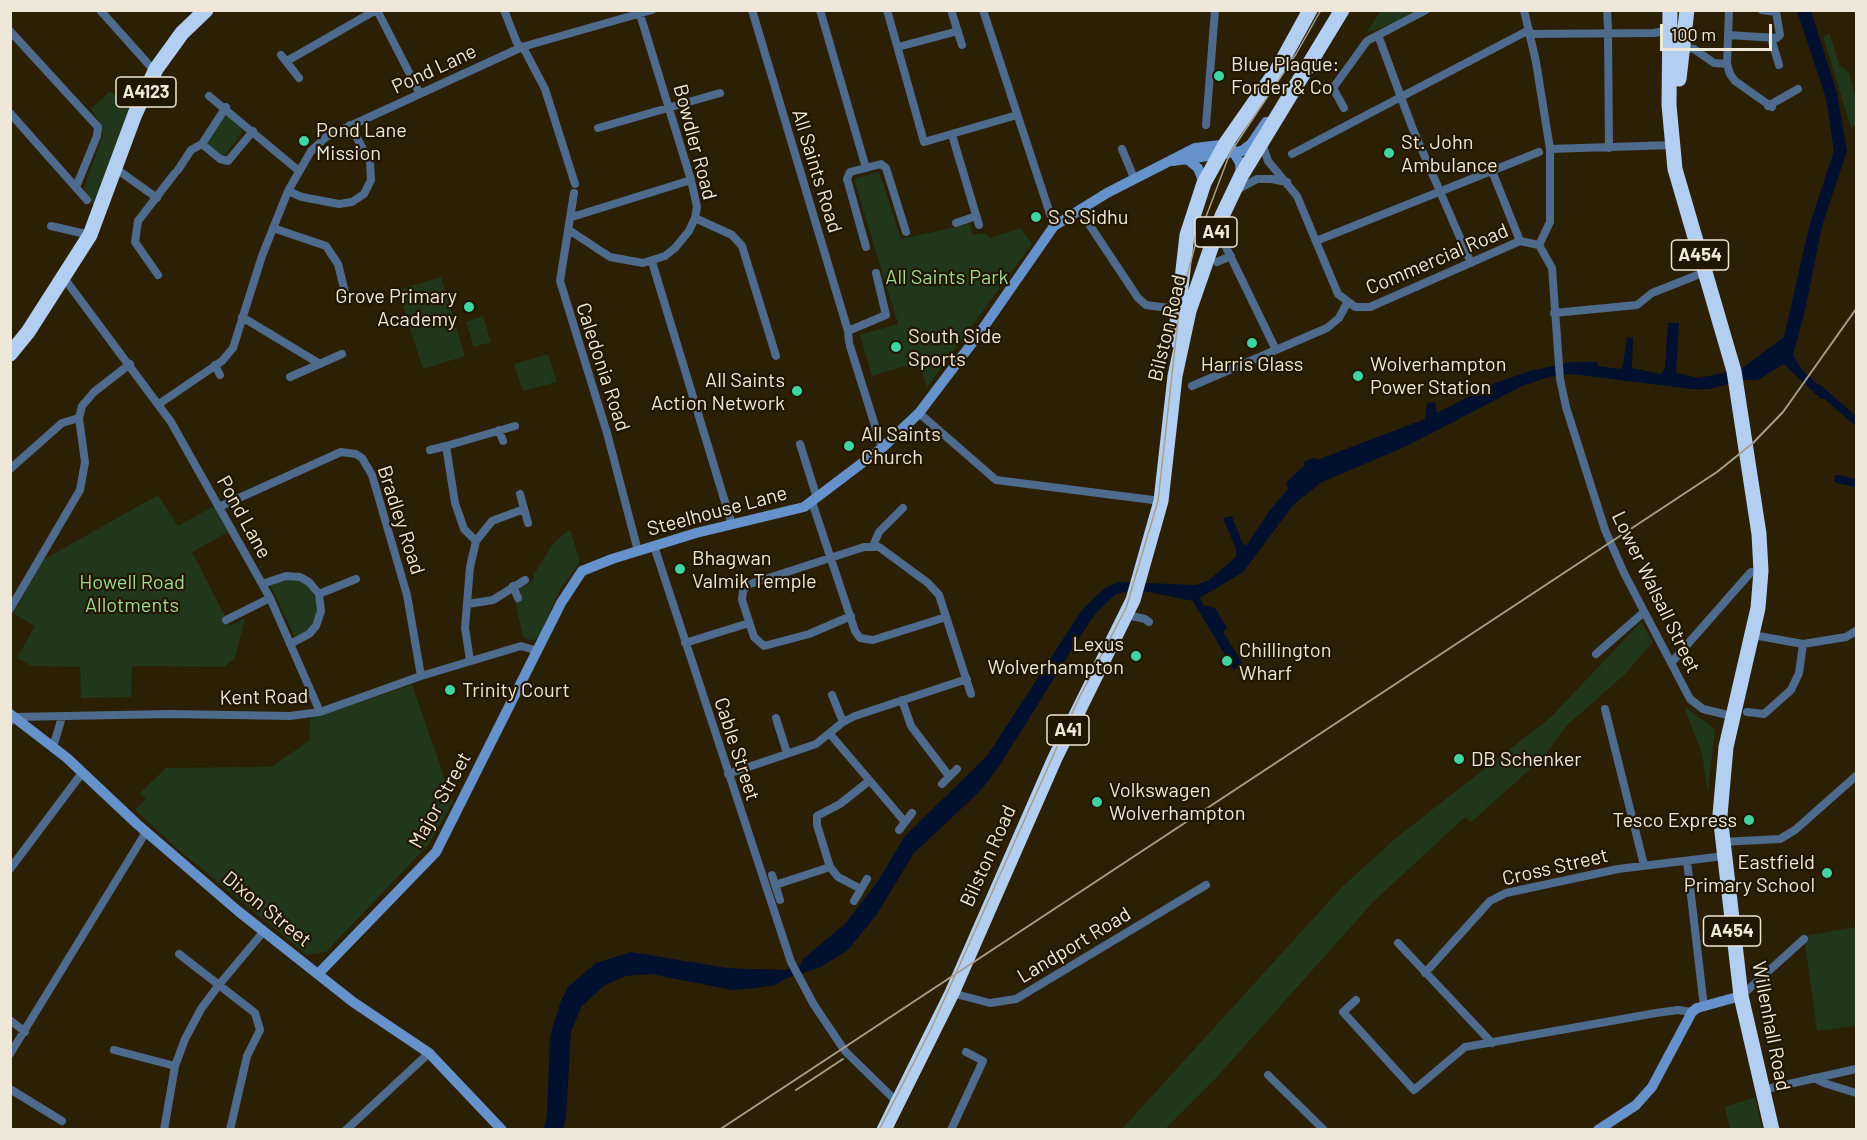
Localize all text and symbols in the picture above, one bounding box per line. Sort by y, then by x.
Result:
scale bar [1663,12,1776,50]
text: 100 m [1671,23,1716,45]
street label: Pond Lane [388,39,480,99]
place label: Blue Plaque: Forder & Co [1231,52,1339,99]
marker: Blue Plaque: Forder & Co [1212,69,1226,83]
road number: A4123 [116,77,176,107]
street label: Bowdler Road [668,82,722,202]
street label: All Saints Road [787,106,847,236]
place label: Pond Lane Mission [316,118,407,165]
place label: St. John Ambulance [1401,130,1498,177]
marker: Pond Lane Mission [297,134,311,148]
marker: St. John Ambulance [1382,146,1396,160]
place label: S S Sidhu [1048,205,1129,229]
marker: S S Sidhu [1029,210,1043,224]
road number: A41 [1195,217,1237,247]
street label: Commercial Road [1362,218,1512,300]
road number: A454 [1672,240,1728,270]
park label: All Saints Park [885,265,1009,289]
street label: Bilston Road [1143,272,1191,384]
place label: Grove Primary Academy [335,284,457,331]
marker: Grove Primary Academy [462,300,476,314]
street label: Caledonia Road [571,300,635,434]
place label: South Side Sports [908,324,1002,371]
marker: Harris Glass [1245,336,1259,350]
marker: South Side Sports [889,340,903,354]
place label: Harris Glass [1201,352,1303,376]
place label: Wolverhampton Power Station [1370,352,1506,399]
place label: All Saints Action Network [651,368,785,415]
marker: Wolverhampton Power Station [1351,369,1365,383]
marker: All Saints Action Network [790,384,804,398]
place label: All Saints Church [861,422,941,469]
marker: All Saints Church [842,439,856,453]
street label: Bradley Road [372,462,430,578]
street label: Pond Lane [211,471,277,563]
street label: Steelhouse Lane [644,481,790,541]
street label: Lower Walsall Street [1606,507,1706,677]
place label: Bhagwan Valmik Temple [692,546,817,593]
marker: Bhagwan Valmik Temple [673,562,687,576]
park label: Howell Road Allotments [79,570,185,617]
place label: Lexus Wolverhampton [988,632,1124,679]
place label: Chillington Wharf [1239,638,1331,685]
marker: Lexus Wolverhampton [1129,649,1143,663]
marker: Chillington Wharf [1220,654,1234,668]
place label: Trinity Court [462,678,570,702]
marker: Trinity Court [443,683,457,697]
street label: Kent Road [219,684,309,710]
street label: Cable Street [709,694,765,804]
road number: A41 [1047,715,1089,745]
place label: DB Schenker [1471,747,1582,771]
street label: Major Street [404,748,476,852]
marker: DB Schenker [1452,752,1466,766]
place label: Volkswagen Wolverhampton [1109,778,1245,825]
marker: Volkswagen Wolverhampton [1090,795,1104,809]
street label: Bilston Road [955,801,1021,911]
place label: Tesco Express [1612,808,1737,832]
marker: Tesco Express [1742,813,1756,827]
street label: Cross Street [1500,843,1610,891]
place label: Eastfield Primary School [1684,850,1815,897]
street label: Dixon Street [218,866,316,952]
marker: Eastfield Primary School [1820,866,1834,880]
street label: Landport Road [1013,902,1135,988]
road number: A454 [1704,916,1760,946]
street label: Willenhall Road [1747,959,1795,1093]

